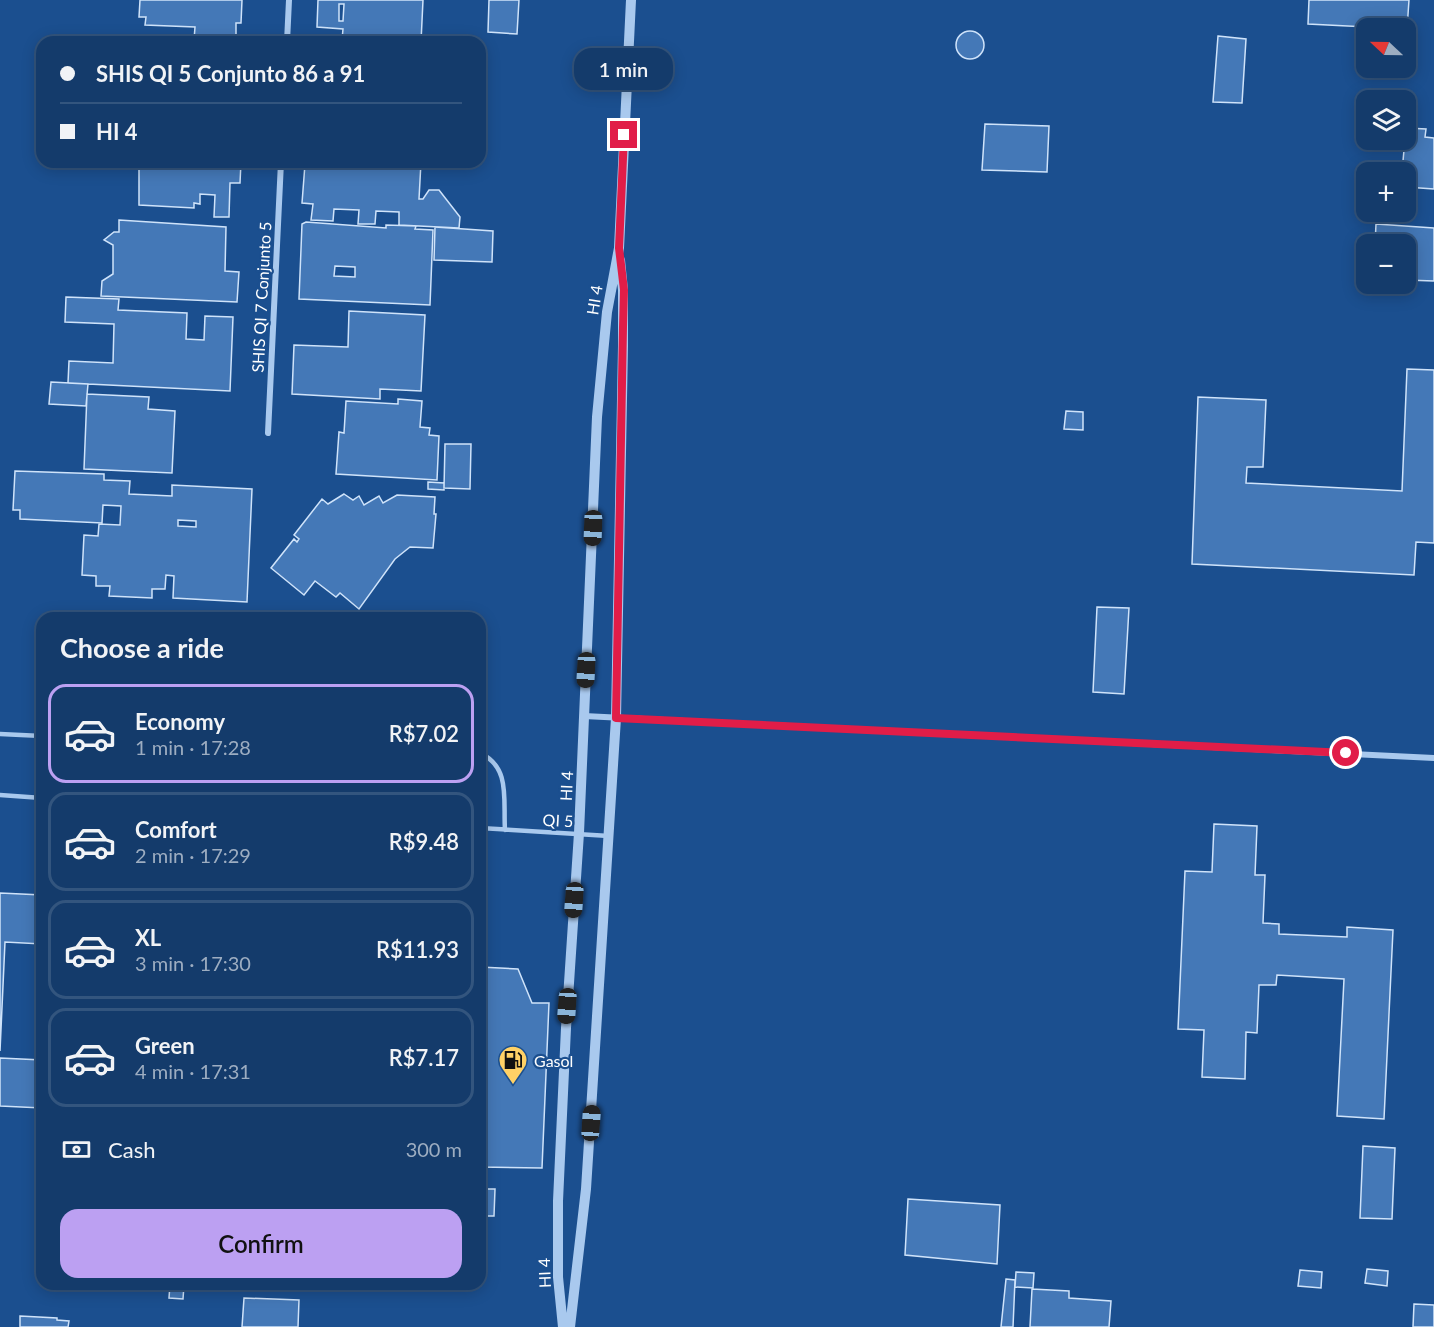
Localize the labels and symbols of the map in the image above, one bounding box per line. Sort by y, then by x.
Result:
north arrow [1356,18,1416,78]
callout: 1 min [574,48,674,90]
route end [610,121,637,148]
street label: SHIS QI 7 Conjunto 5 [248,221,274,373]
street label: HI 4 [582,284,606,316]
car [583,510,603,546]
car [576,652,596,688]
route start [1332,739,1359,766]
street label: HI 4 [556,770,576,802]
street label: QI 5 [542,810,574,830]
car [564,881,584,919]
car [557,987,577,1025]
fuel station icon: Gasol [497,1044,529,1086]
place label: Gasol [534,1051,573,1070]
car [581,1104,601,1142]
street label: HI 4 [534,1258,554,1288]

